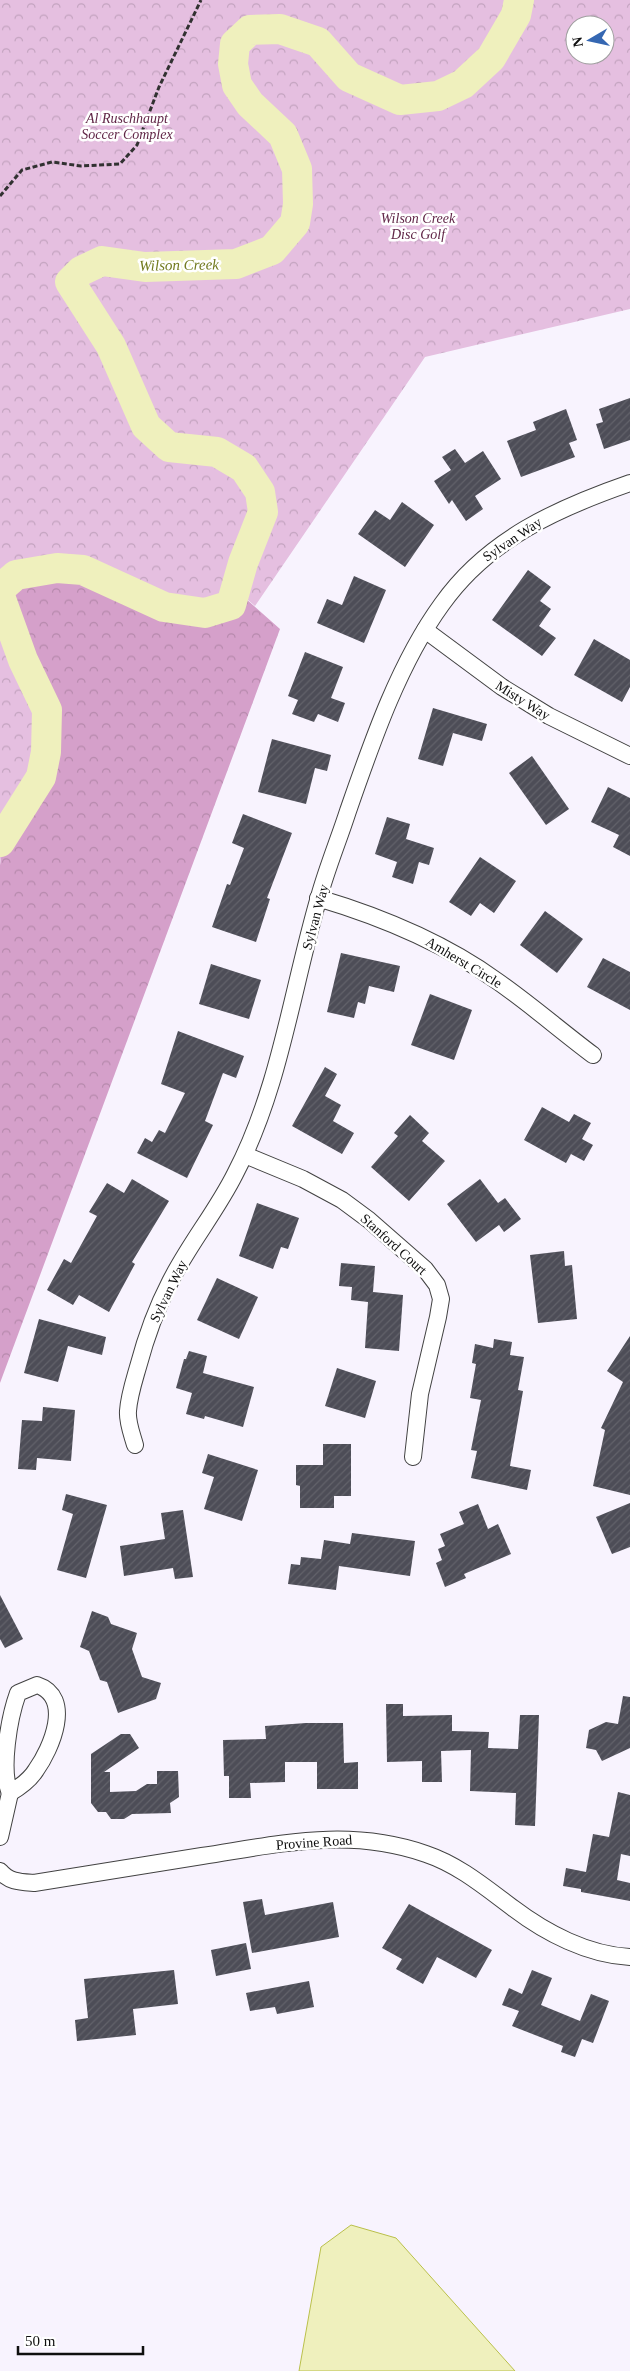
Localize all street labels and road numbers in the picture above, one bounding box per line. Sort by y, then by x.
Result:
street label: Sylvan Way [480,514,544,564]
street label: Misty Way [493,678,553,723]
street label: Sylvan Way [300,883,331,952]
street label: Amherst Circle [423,934,504,991]
street label: Stanford Court [358,1211,430,1278]
street label: Sylvan Way [147,1258,190,1325]
street label: Provine Road [275,1832,353,1853]

